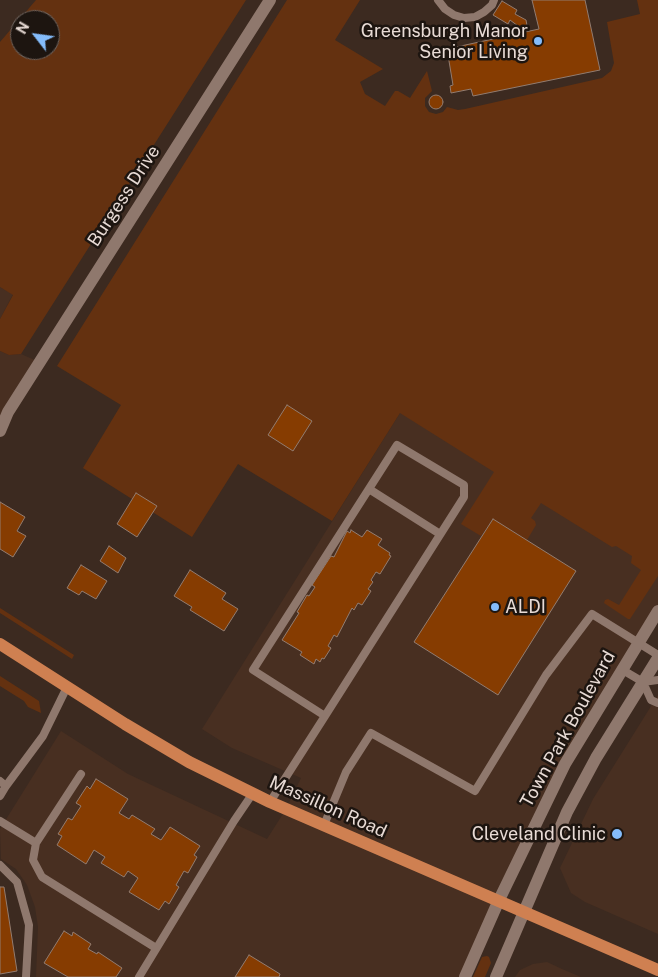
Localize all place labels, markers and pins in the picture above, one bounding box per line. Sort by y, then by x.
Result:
place label: Greensburgh Manor Senior Living [361,20,528,62]
marker: Greensburgh Manor Senior Living [532,35,544,47]
place label: ALDI [505,596,546,618]
marker: ALDI [489,601,501,613]
place label: Cleveland Clinic [472,823,606,845]
marker: Cleveland Clinic [610,827,624,841]

